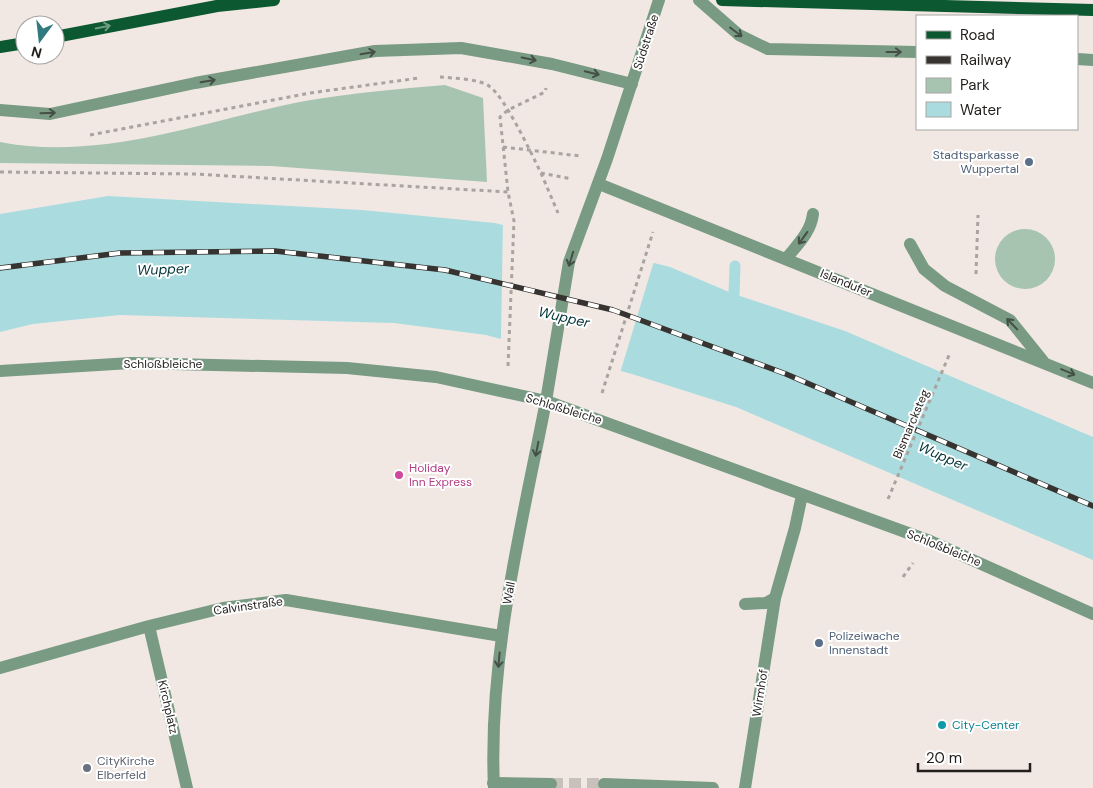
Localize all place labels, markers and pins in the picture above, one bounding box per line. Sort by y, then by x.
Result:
place label: Stadtsparkasse Wuppertal [933,147,1019,177]
marker: Stadtsparkasse Wuppertal [1023,156,1035,168]
place label: Holiday Inn Express [409,460,472,490]
marker: Holiday Inn Express [393,469,405,481]
place label: Polizeiwache Innenstadt [829,628,900,658]
marker: Polizeiwache Innenstadt [813,637,825,649]
place label: City-Center [952,717,1020,733]
marker: City-Center [936,719,948,731]
place label: CityKirche Elberfeld [97,753,155,783]
marker: CityKirche Elberfeld [81,762,93,774]

